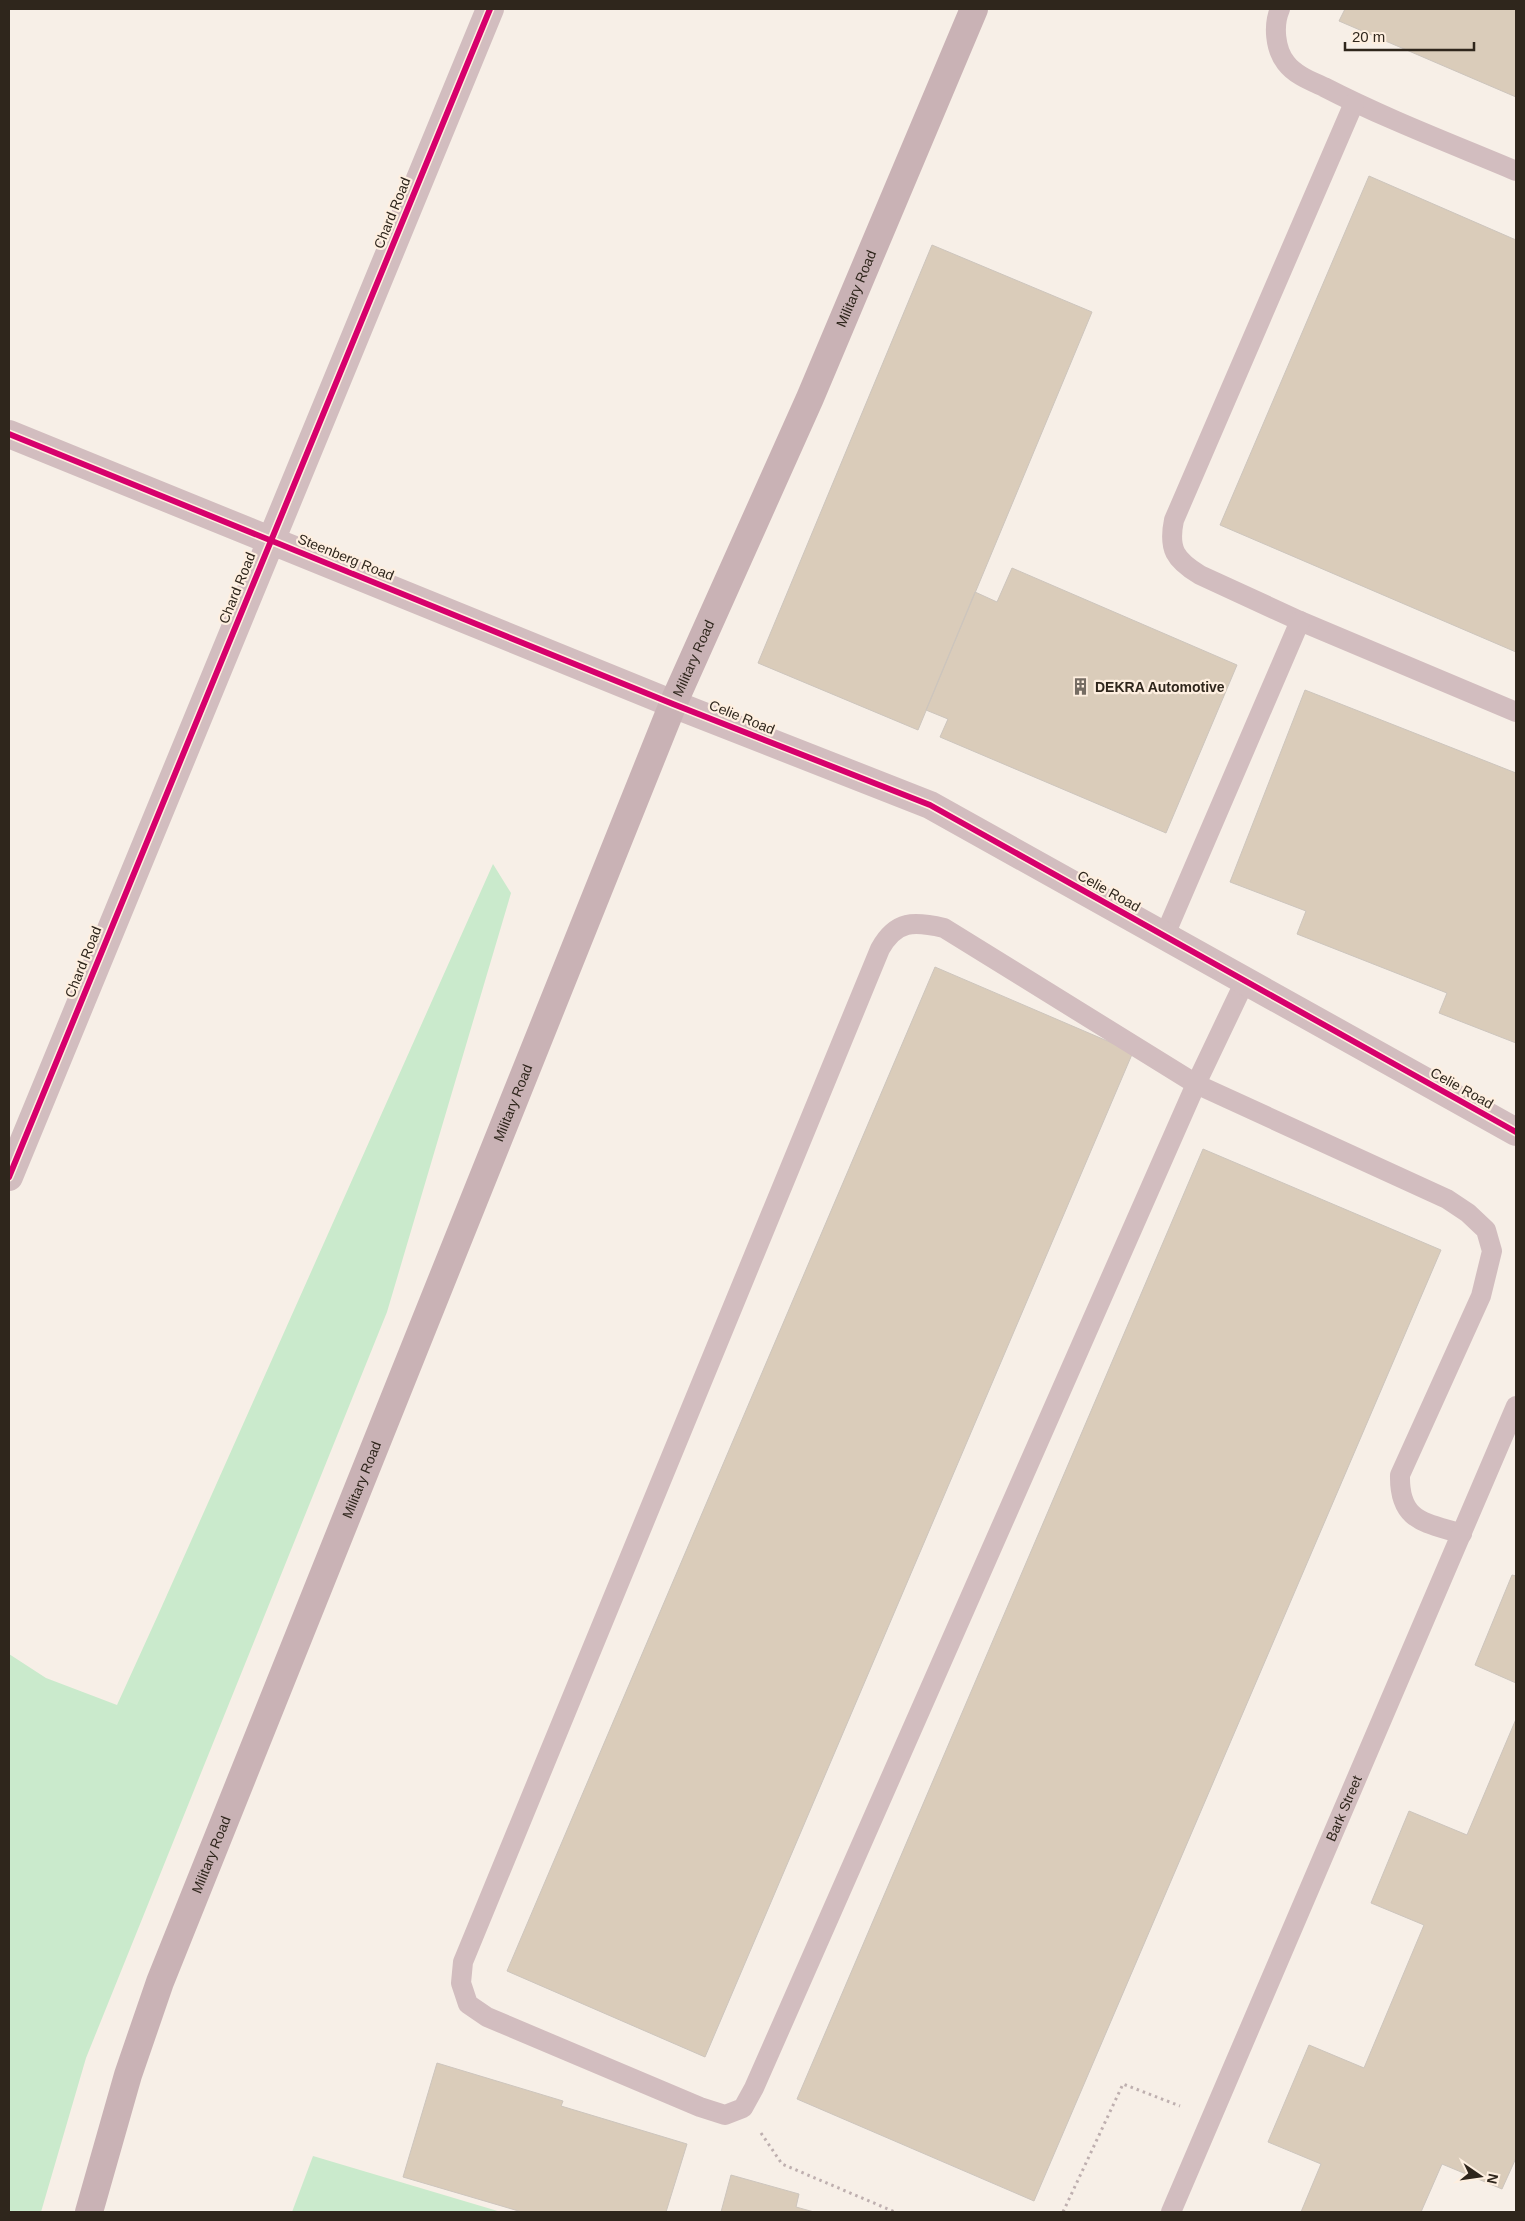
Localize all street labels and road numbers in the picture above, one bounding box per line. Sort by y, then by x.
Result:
street label: Chard Road [370,175,414,251]
street label: Military Road [833,248,879,329]
street label: Steenberg Road [296,530,396,584]
street label: Chard Road [215,550,259,626]
street label: Military Road [669,618,717,699]
street label: Celie Road [707,697,777,737]
street label: Celie Road [1075,867,1143,915]
street label: Chard Road [61,924,105,1000]
street label: Military Road [490,1062,536,1144]
street label: Celie Road [1428,1064,1496,1112]
street label: Military Road [339,1439,384,1521]
street label: Bark Street [1323,1773,1365,1844]
street label: Military Road [188,1814,234,1896]

